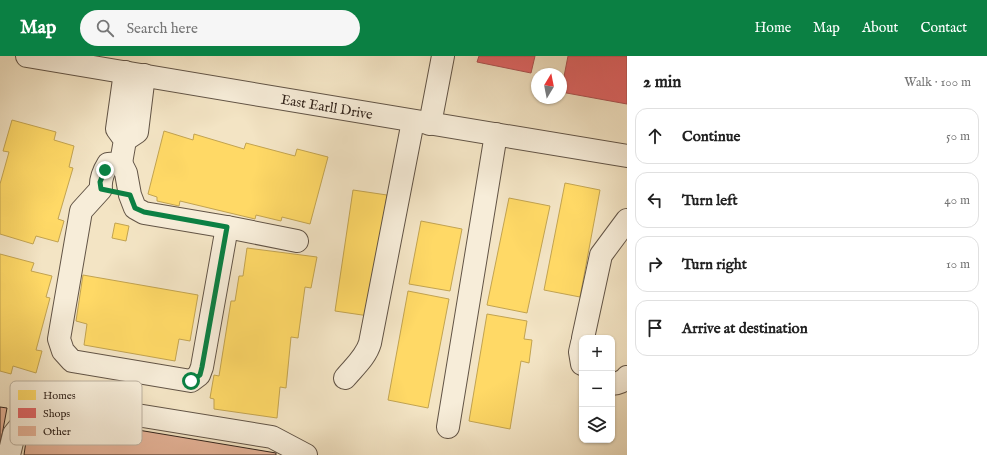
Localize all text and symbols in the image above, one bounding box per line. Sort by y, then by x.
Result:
search box [80,10,360,46]
text: Map [20,16,56,40]
icon: search [94,17,116,39]
text: Search here [126,19,198,38]
text: Home [755,19,791,37]
text: Map [813,19,840,37]
text: About [862,19,898,37]
text: Contact [920,19,967,37]
north arrow [531,68,567,104]
text: 2 min [643,72,681,93]
text: Walk · 100 m [904,74,971,91]
street label: East Earll Drive [279,91,374,124]
icon: ahead [644,125,666,147]
text: Continue [682,127,740,146]
text: 50 m [946,128,970,145]
route end [96,161,114,179]
icon: left [644,189,666,211]
text: Turn left [682,191,738,210]
text: 40 m [944,192,970,209]
icon: right [644,253,666,275]
text: Turn right [682,255,747,274]
text: 10 m [946,256,970,273]
icon: arrive [644,317,666,339]
text: Arrive at destination [682,319,808,338]
map controls [579,335,615,443]
button: + [579,335,615,371]
button: − [579,371,615,407]
route start [182,372,200,390]
legend [10,381,142,445]
text: Homes [43,389,76,403]
text: Shops [43,407,70,421]
button: layers [579,407,615,443]
text: Other [43,425,71,439]

